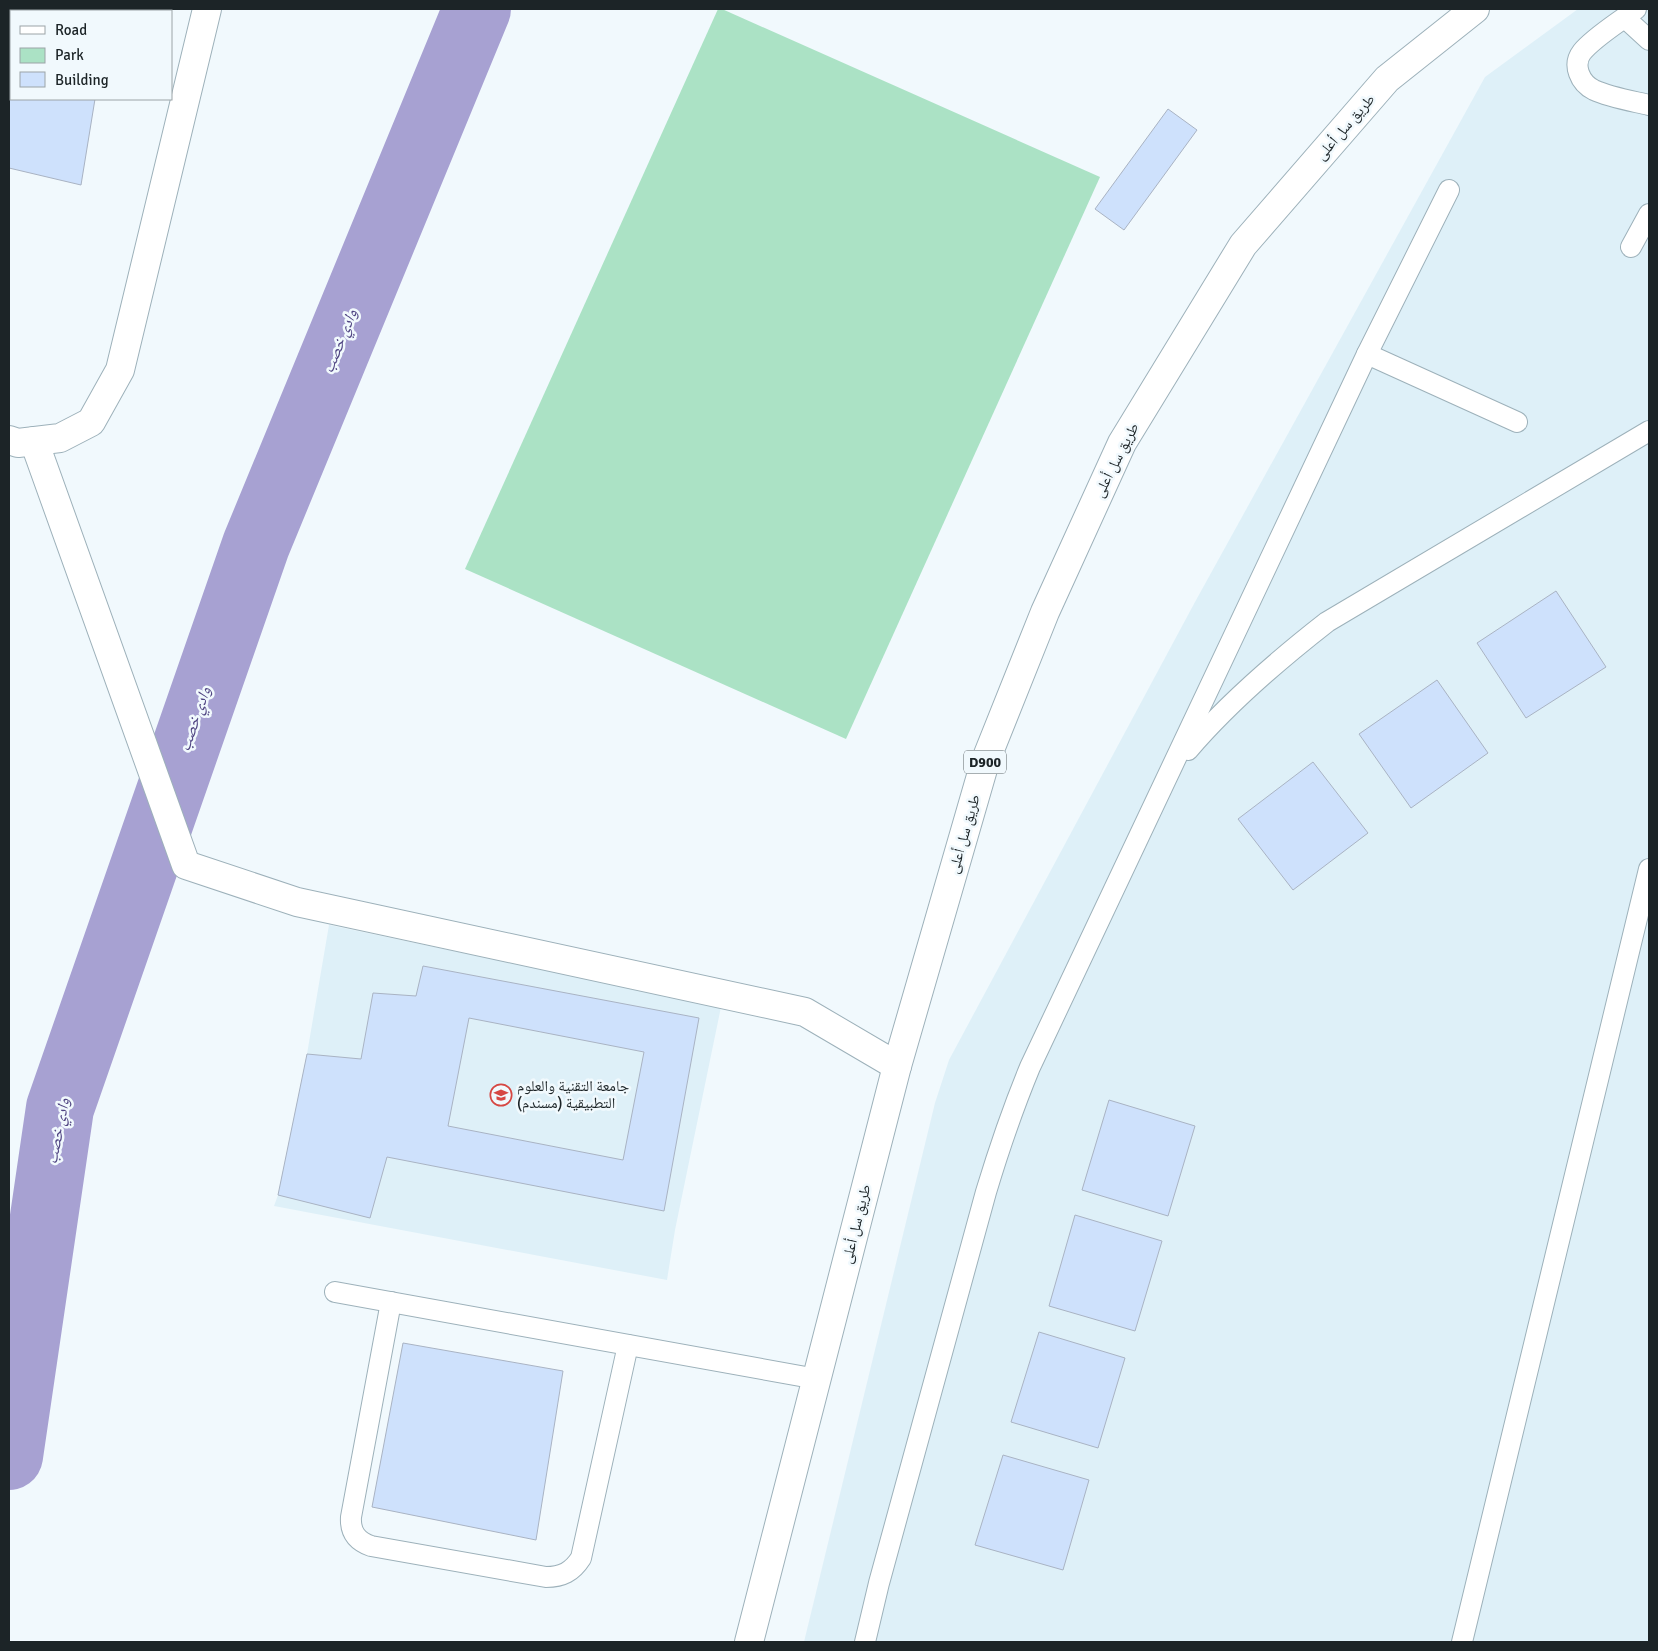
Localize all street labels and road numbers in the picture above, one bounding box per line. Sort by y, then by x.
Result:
street label: طريق سل أعلى [1312,90,1379,164]
street label: طريق سل أعلى [1090,420,1143,501]
road number: D900 [964,750,1006,774]
street label: طريق سل أعلى [944,792,985,876]
street label: طريق سل أعلى [837,1182,876,1266]

